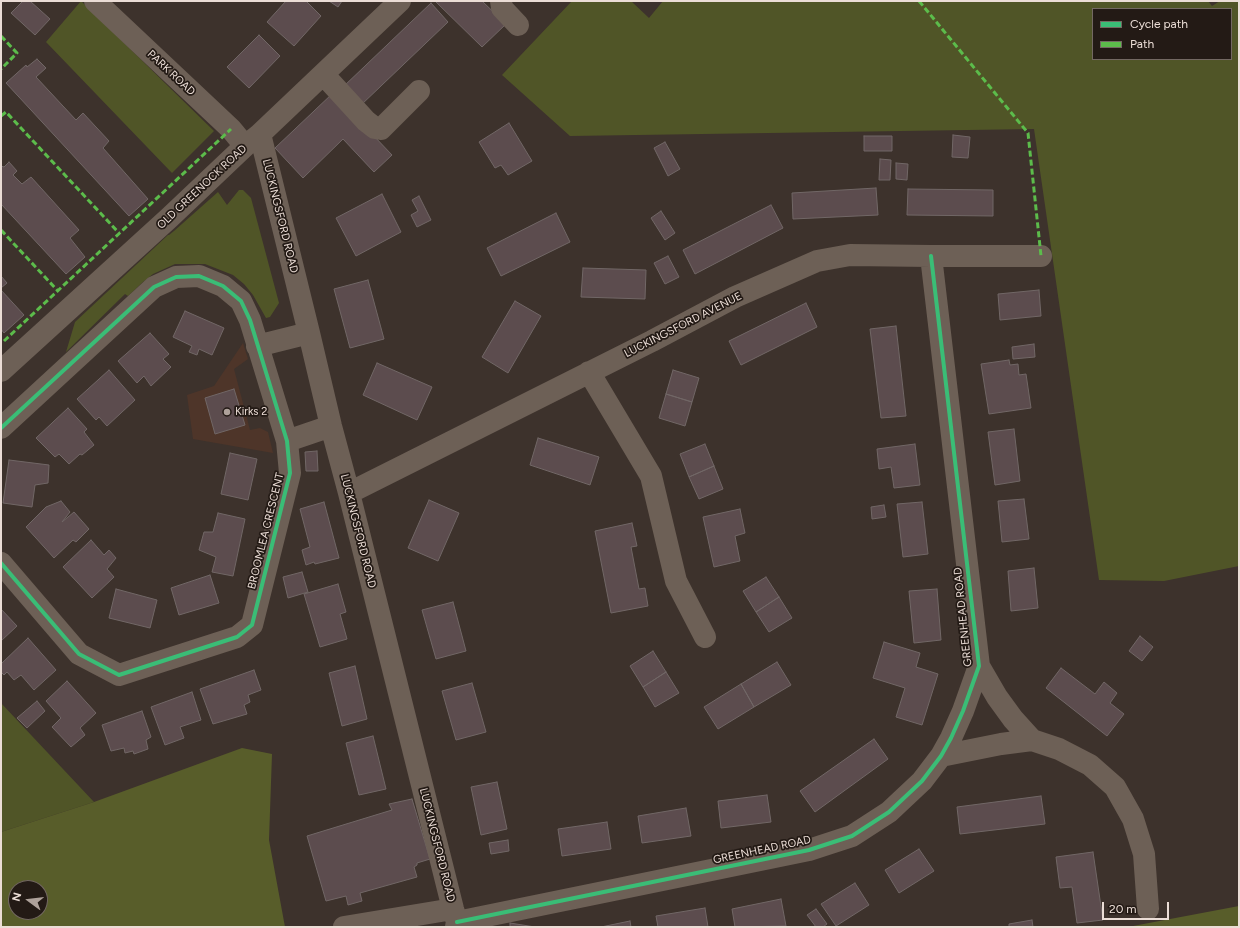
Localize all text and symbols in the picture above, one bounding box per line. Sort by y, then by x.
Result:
legend [1092,8,1232,60]
text: Cycle path [1130,17,1188,31]
text: Path [1130,37,1154,51]
street label: PARK ROAD [144,48,198,98]
street label: OLD GREENOCK ROAD [154,142,250,232]
street label: LUCKINGSFORD ROAD [259,158,301,274]
street label: LUCKINGSFORD AVENUE [622,290,744,360]
place label: Kirks 2 [235,405,267,419]
marker: Kirks 2 [222,407,232,417]
street label: BROOMLEA CRESCENT [245,471,287,591]
street label: LUCKINGSFORD ROAD [337,473,379,589]
street label: GREENHEAD ROAD [951,567,975,667]
street label: LUCKINGSFORD ROAD [416,787,458,903]
street label: GREENHEAD ROAD [712,833,812,867]
north arrow [8,880,48,920]
text: N [10,891,24,903]
scale bar [1104,894,1171,920]
text: 20 m [1109,902,1137,916]

